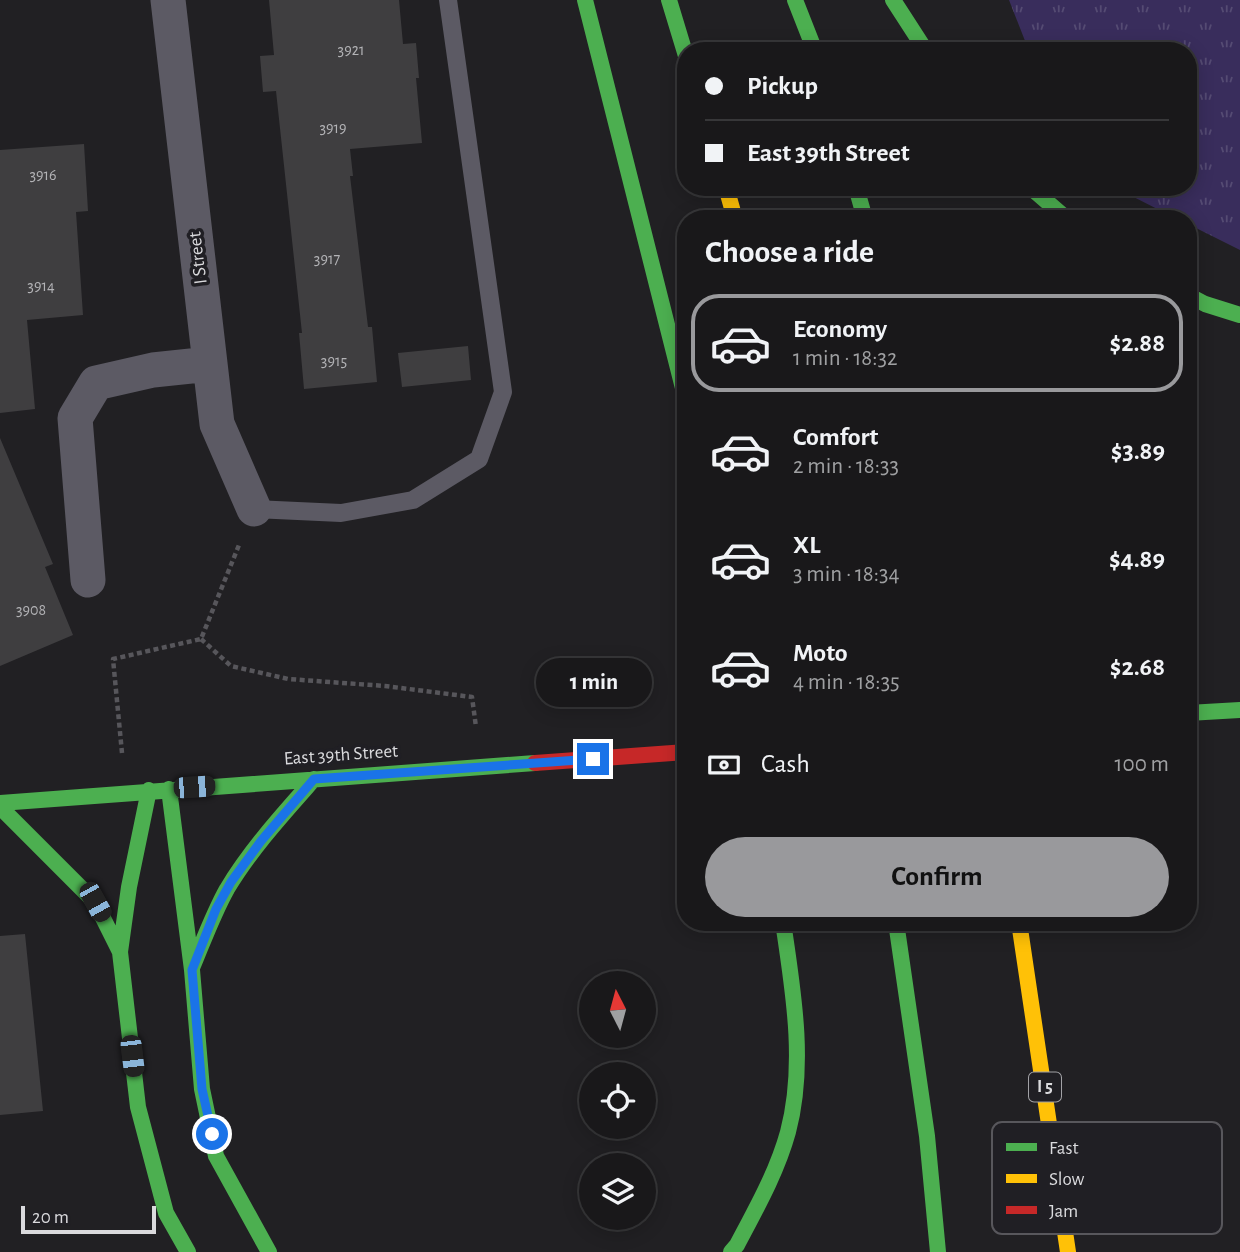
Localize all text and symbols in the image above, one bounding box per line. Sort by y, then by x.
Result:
house number: 3921 [338,42,364,58]
text: Pickup [747,73,818,99]
house number: 3919 [319,120,347,136]
text: East 39th Street [747,140,909,166]
house number: 3916 [29,167,57,183]
street label: I Street [185,231,211,285]
text: Choose a ride [705,236,874,268]
house number: 3917 [314,251,340,267]
house number: 3914 [27,278,55,294]
icon: car [709,312,772,375]
text: Economy [793,316,887,342]
text: $2.88 [1109,330,1165,356]
text: 1 min · 18:32 [793,347,897,370]
house number: 3915 [321,353,347,369]
icon: car [709,420,772,483]
text: Comfort [793,424,878,450]
text: $3.89 [1111,438,1165,464]
text: 2 min · 18:33 [793,455,899,478]
icon: car [709,528,772,591]
text: XL [793,532,820,558]
text: $4.89 [1109,546,1165,572]
text: 3 min · 18:34 [793,563,900,586]
house number: 3908 [16,602,46,618]
icon: car [709,636,772,699]
text: Moto [793,640,848,666]
text: $2.68 [1110,654,1165,680]
callout: 1 min [535,658,651,706]
text: 1 min [570,671,618,694]
text: 4 min · 18:35 [793,671,900,694]
street label: East 39th Street [283,742,399,768]
route end [577,743,609,775]
icon: cash [705,746,743,784]
text: Cash [761,751,810,777]
text: 100 m [1115,753,1169,776]
car [173,775,216,799]
button: Confirm [705,837,1169,917]
car [76,879,115,925]
north arrow [579,971,656,1048]
map controls [579,971,656,1230]
car [120,1034,145,1078]
button: locate [579,1062,656,1139]
road number: I 5 [1029,1072,1061,1102]
route start [196,1118,228,1150]
legend [992,1122,1222,1234]
text: Fast [1049,1139,1079,1158]
button: layers [579,1153,656,1230]
text: Slow [1049,1170,1085,1189]
text: Jam [1049,1202,1078,1221]
scale bar [21,1203,156,1235]
text: 20 m [32,1208,69,1227]

